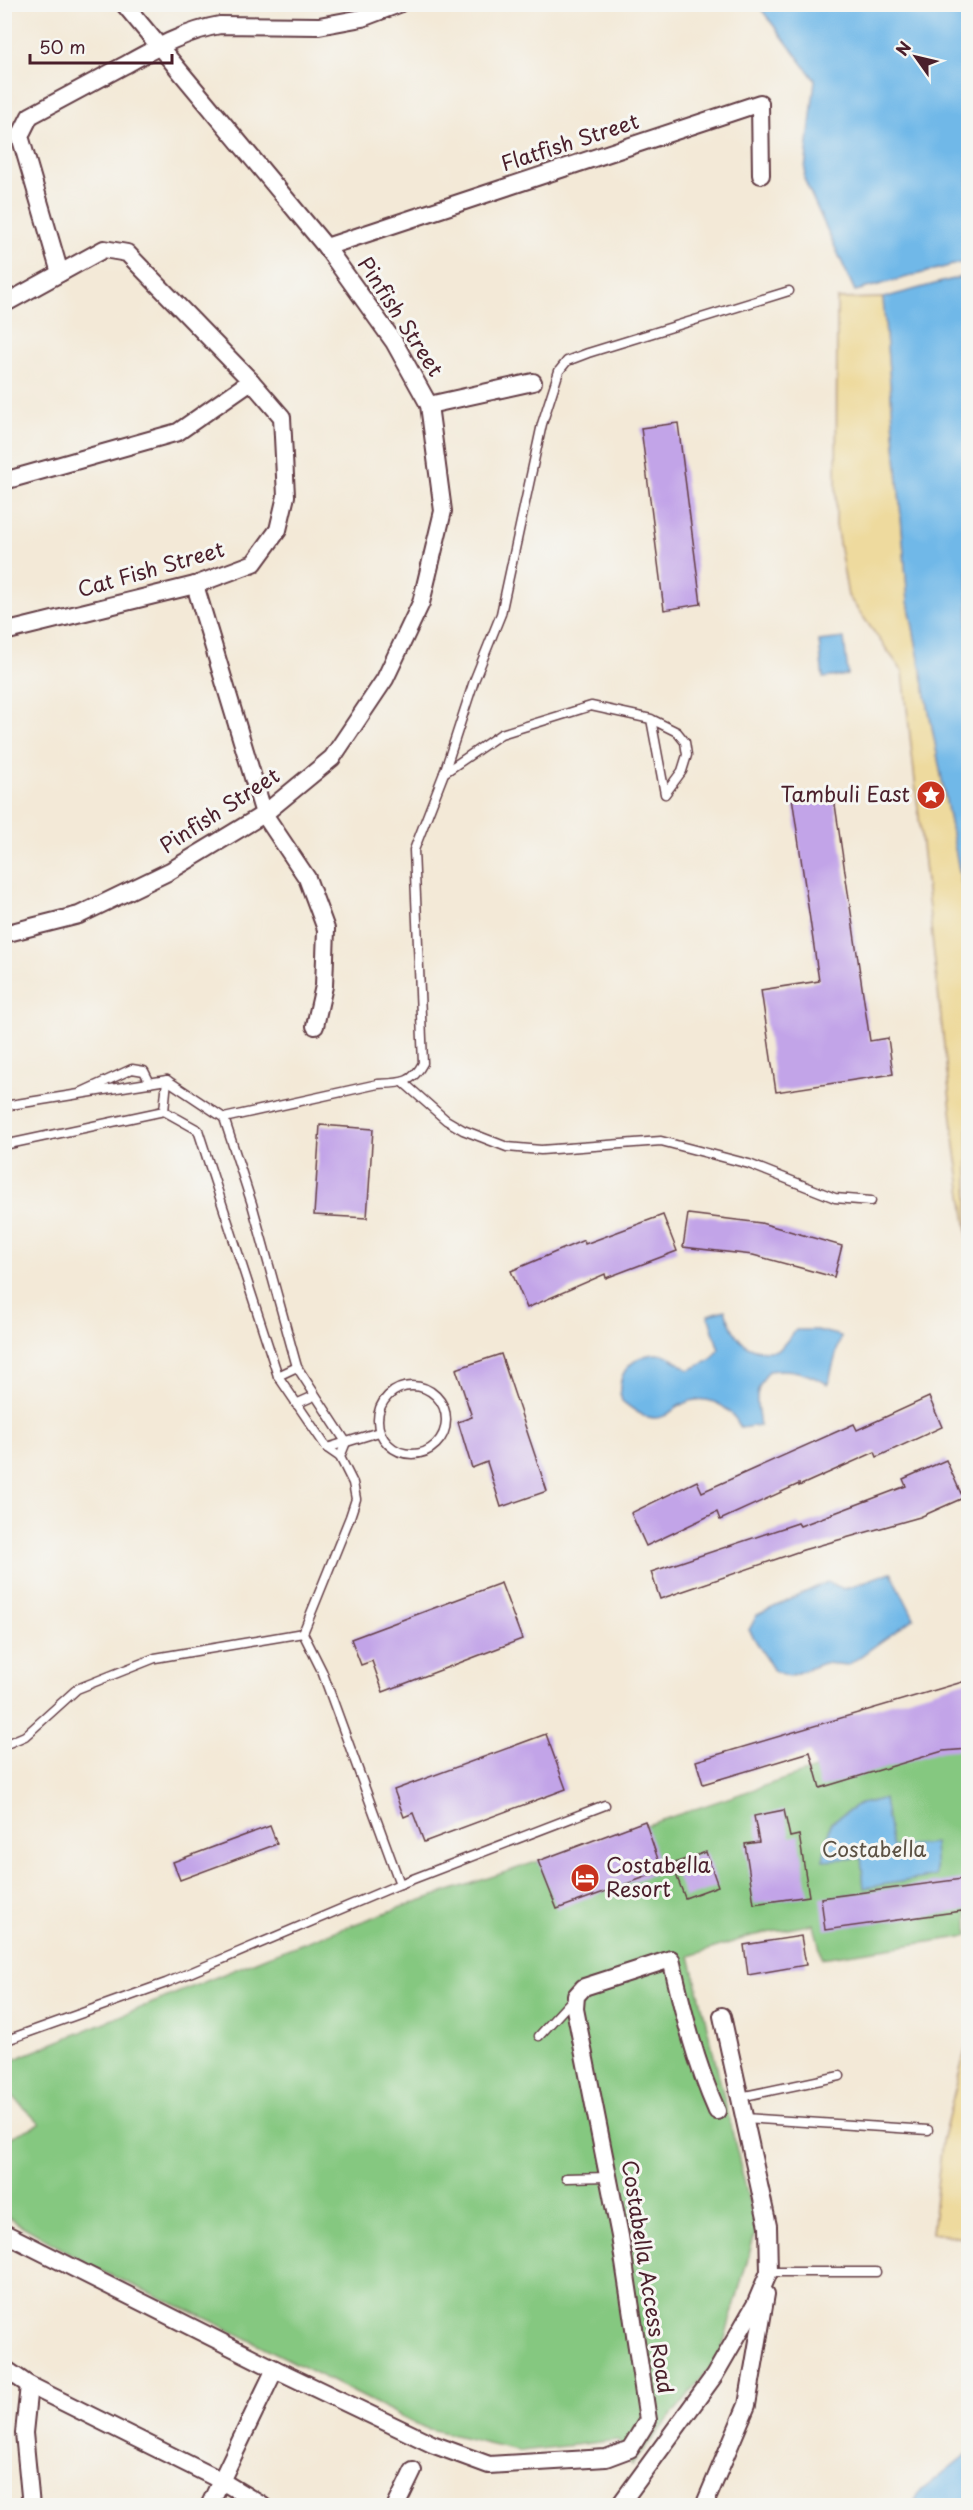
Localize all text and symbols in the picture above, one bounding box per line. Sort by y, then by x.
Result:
scale bar [30,27,172,65]
north arrow [886,27,946,87]
text: 50 m [39,33,86,60]
text: N [889,36,916,60]
street label: Flatfish Street [496,104,642,178]
street label: Pinfish Street [351,250,452,382]
street label: Cat Fish Street [73,532,228,604]
street label: Pinfish Street [153,759,285,860]
place label: Tambuli East [780,777,910,809]
place icon: Tambuli East [915,779,947,811]
park label: Costabella [822,1832,926,1864]
place label: Costabella Resort [606,1848,711,1904]
hotel icon: Costabella Resort [569,1862,601,1894]
street label: Costabella Access Road [615,2158,683,2396]

